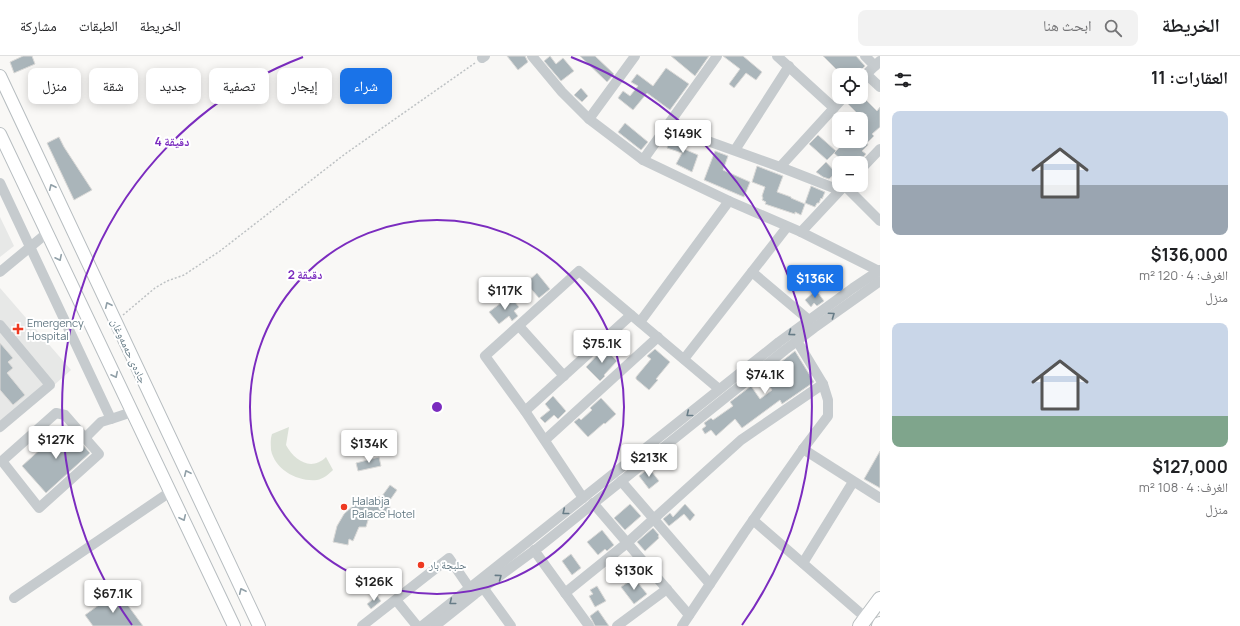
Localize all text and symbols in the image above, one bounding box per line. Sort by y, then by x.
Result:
search box [858,10,1138,46]
text: الخريطة [1162,12,1220,38]
text: ابحث هنا [1043,15,1092,36]
text: مشاركة [20,16,57,35]
text: الطبقات [79,16,118,35]
text: الخريطة [140,16,181,35]
icon: search [1102,17,1124,39]
text: العقارات: 11 [1151,66,1228,89]
chip: منزل [28,68,81,104]
chip: شقة [89,68,138,104]
chip: جديد [146,68,201,104]
chip: تصفية [209,68,269,104]
chip: إيجار [277,68,332,104]
chip: شراء [340,68,392,104]
map controls [832,68,868,192]
button: locate [832,68,868,104]
icon: filters [892,69,914,91]
button: + [832,112,868,148]
pin: $149K [655,120,711,154]
text: $149K [664,124,702,142]
text: 4 دقيقة [155,133,189,150]
icon: home [1024,137,1096,209]
button: − [832,156,868,192]
one-way arrow [49,184,57,191]
text: $136,000 [1151,243,1228,266]
one-way arrow [54,254,62,262]
pin: $136K [787,265,843,299]
text: 2 دقيقة [288,266,322,283]
text: الغرف: 4 · 120 m² [1139,266,1228,284]
text: $136K [796,269,834,287]
pin: $117K [477,277,533,311]
text: $117K [488,281,522,299]
text: منزل [1205,288,1228,306]
one-way arrow [105,301,113,309]
one-way arrow [828,313,835,320]
place label: Emergency Hospital [27,315,84,343]
street label: جادەی حەمەوغان [108,316,151,386]
marker: Emergency Hospital [12,323,24,335]
one-way arrow [789,329,796,336]
pin: $75.1K [569,330,635,364]
text: $75.1K [582,334,622,352]
icon: home [1024,349,1096,421]
pin: $74.1K [732,361,798,395]
text: $74.1K [746,365,784,383]
one-way arrow [110,371,118,379]
centre of rings [430,400,444,414]
one-way arrow [686,409,693,416]
pin: $127K [28,426,84,460]
text: $127K [38,430,74,448]
pin: $134K [341,430,397,464]
text: $134K [350,434,388,452]
pin: $213K [621,444,677,478]
text: $213K [630,448,668,466]
text: $127,000 [1152,455,1228,478]
one-way arrow [184,470,192,477]
text: الغرف: 4 · 108 m² [1139,478,1228,496]
place label: Halabja Palace Hotel [352,493,415,521]
text: منزل [1205,500,1228,518]
marker: Halabja Palace Hotel [339,502,349,512]
one-way arrow [562,507,569,514]
one-way arrow [178,514,186,521]
place label: حلبجة بار [428,557,466,572]
pin: $130K [606,557,662,591]
marker: حلبجة بار [416,560,426,570]
text: $130K [615,561,653,579]
pin: $126K [346,568,402,602]
text: $126K [355,572,393,590]
one-way arrow [494,574,501,581]
pin: $67.1K [80,580,146,614]
text: $67.1K [93,584,133,602]
one-way arrow [239,587,247,595]
one-way arrow [450,597,457,604]

